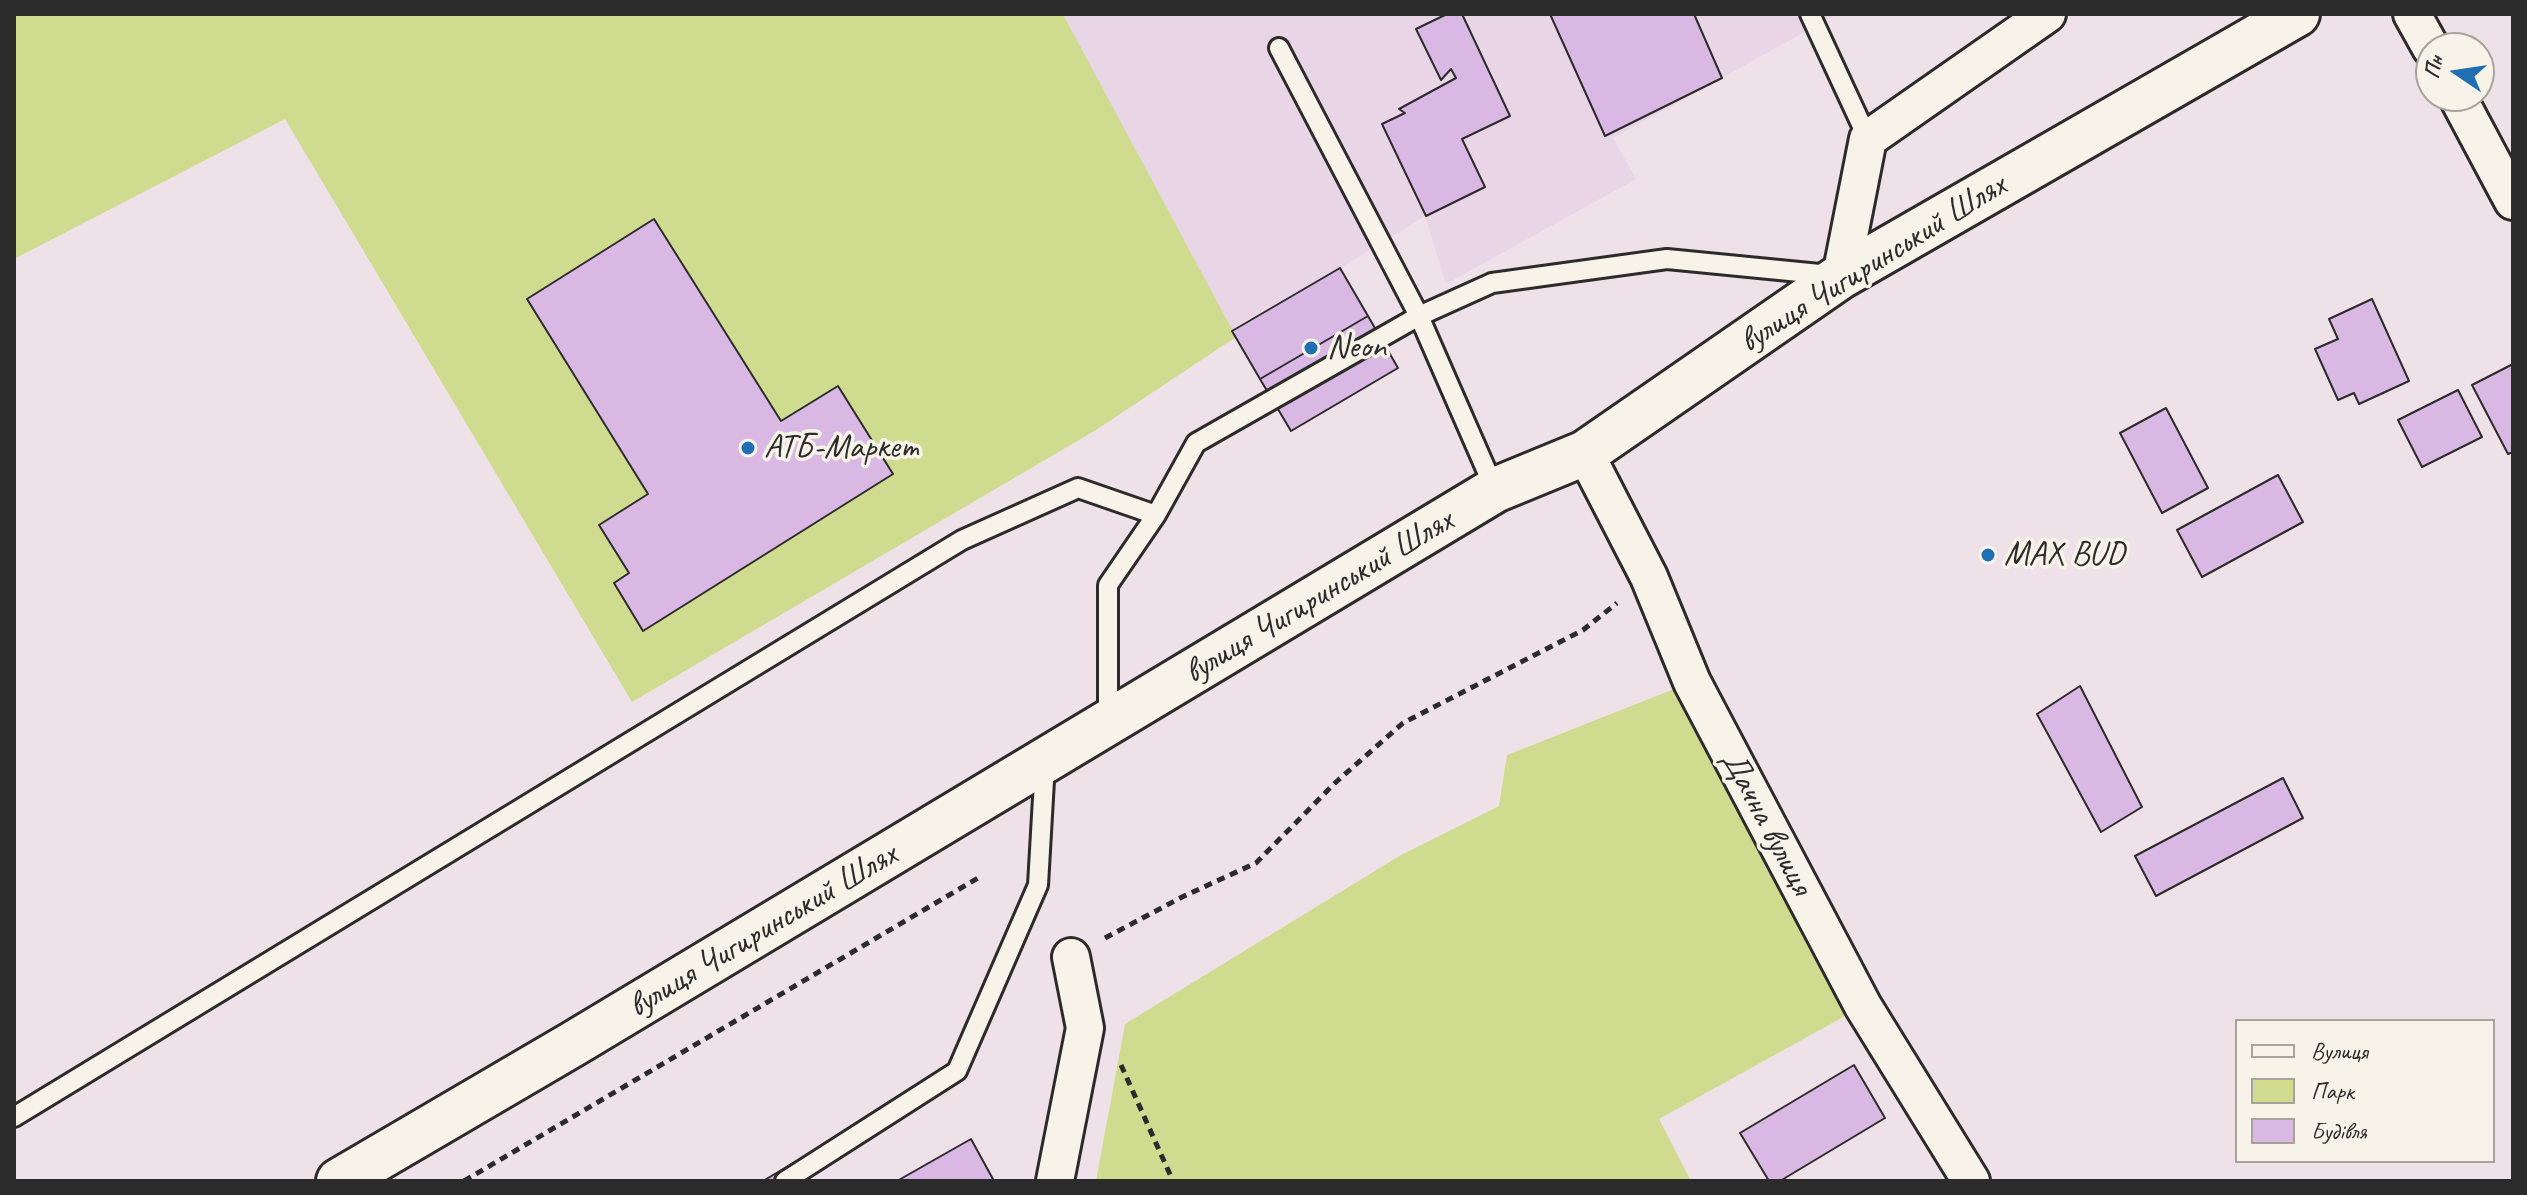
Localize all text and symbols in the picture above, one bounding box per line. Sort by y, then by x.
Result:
north arrow [2415,32,2495,112]
text: Пн [2417,53,2450,81]
street label: вулиця Чигиринський Шлях [1732,165,2014,363]
place label: Neon [1327,328,1386,368]
marker: Neon [1302,339,1320,357]
place label: АТБ-Маркет [764,428,919,468]
marker: АТБ-Маркет [739,439,757,457]
street label: вулиця Чигиринський Шлях [1177,501,1461,693]
place label: MAX BUD [2004,535,2125,575]
marker: MAX BUD [1979,546,1997,564]
street label: Дачна вулиця [1711,744,1821,902]
street label: вулиця Чигиринський Шлях [621,835,905,1027]
legend [2235,1019,2495,1163]
text: Вулиця [2311,1036,2368,1066]
text: Парк [2311,1076,2354,1106]
text: Будівля [2311,1116,2367,1146]

